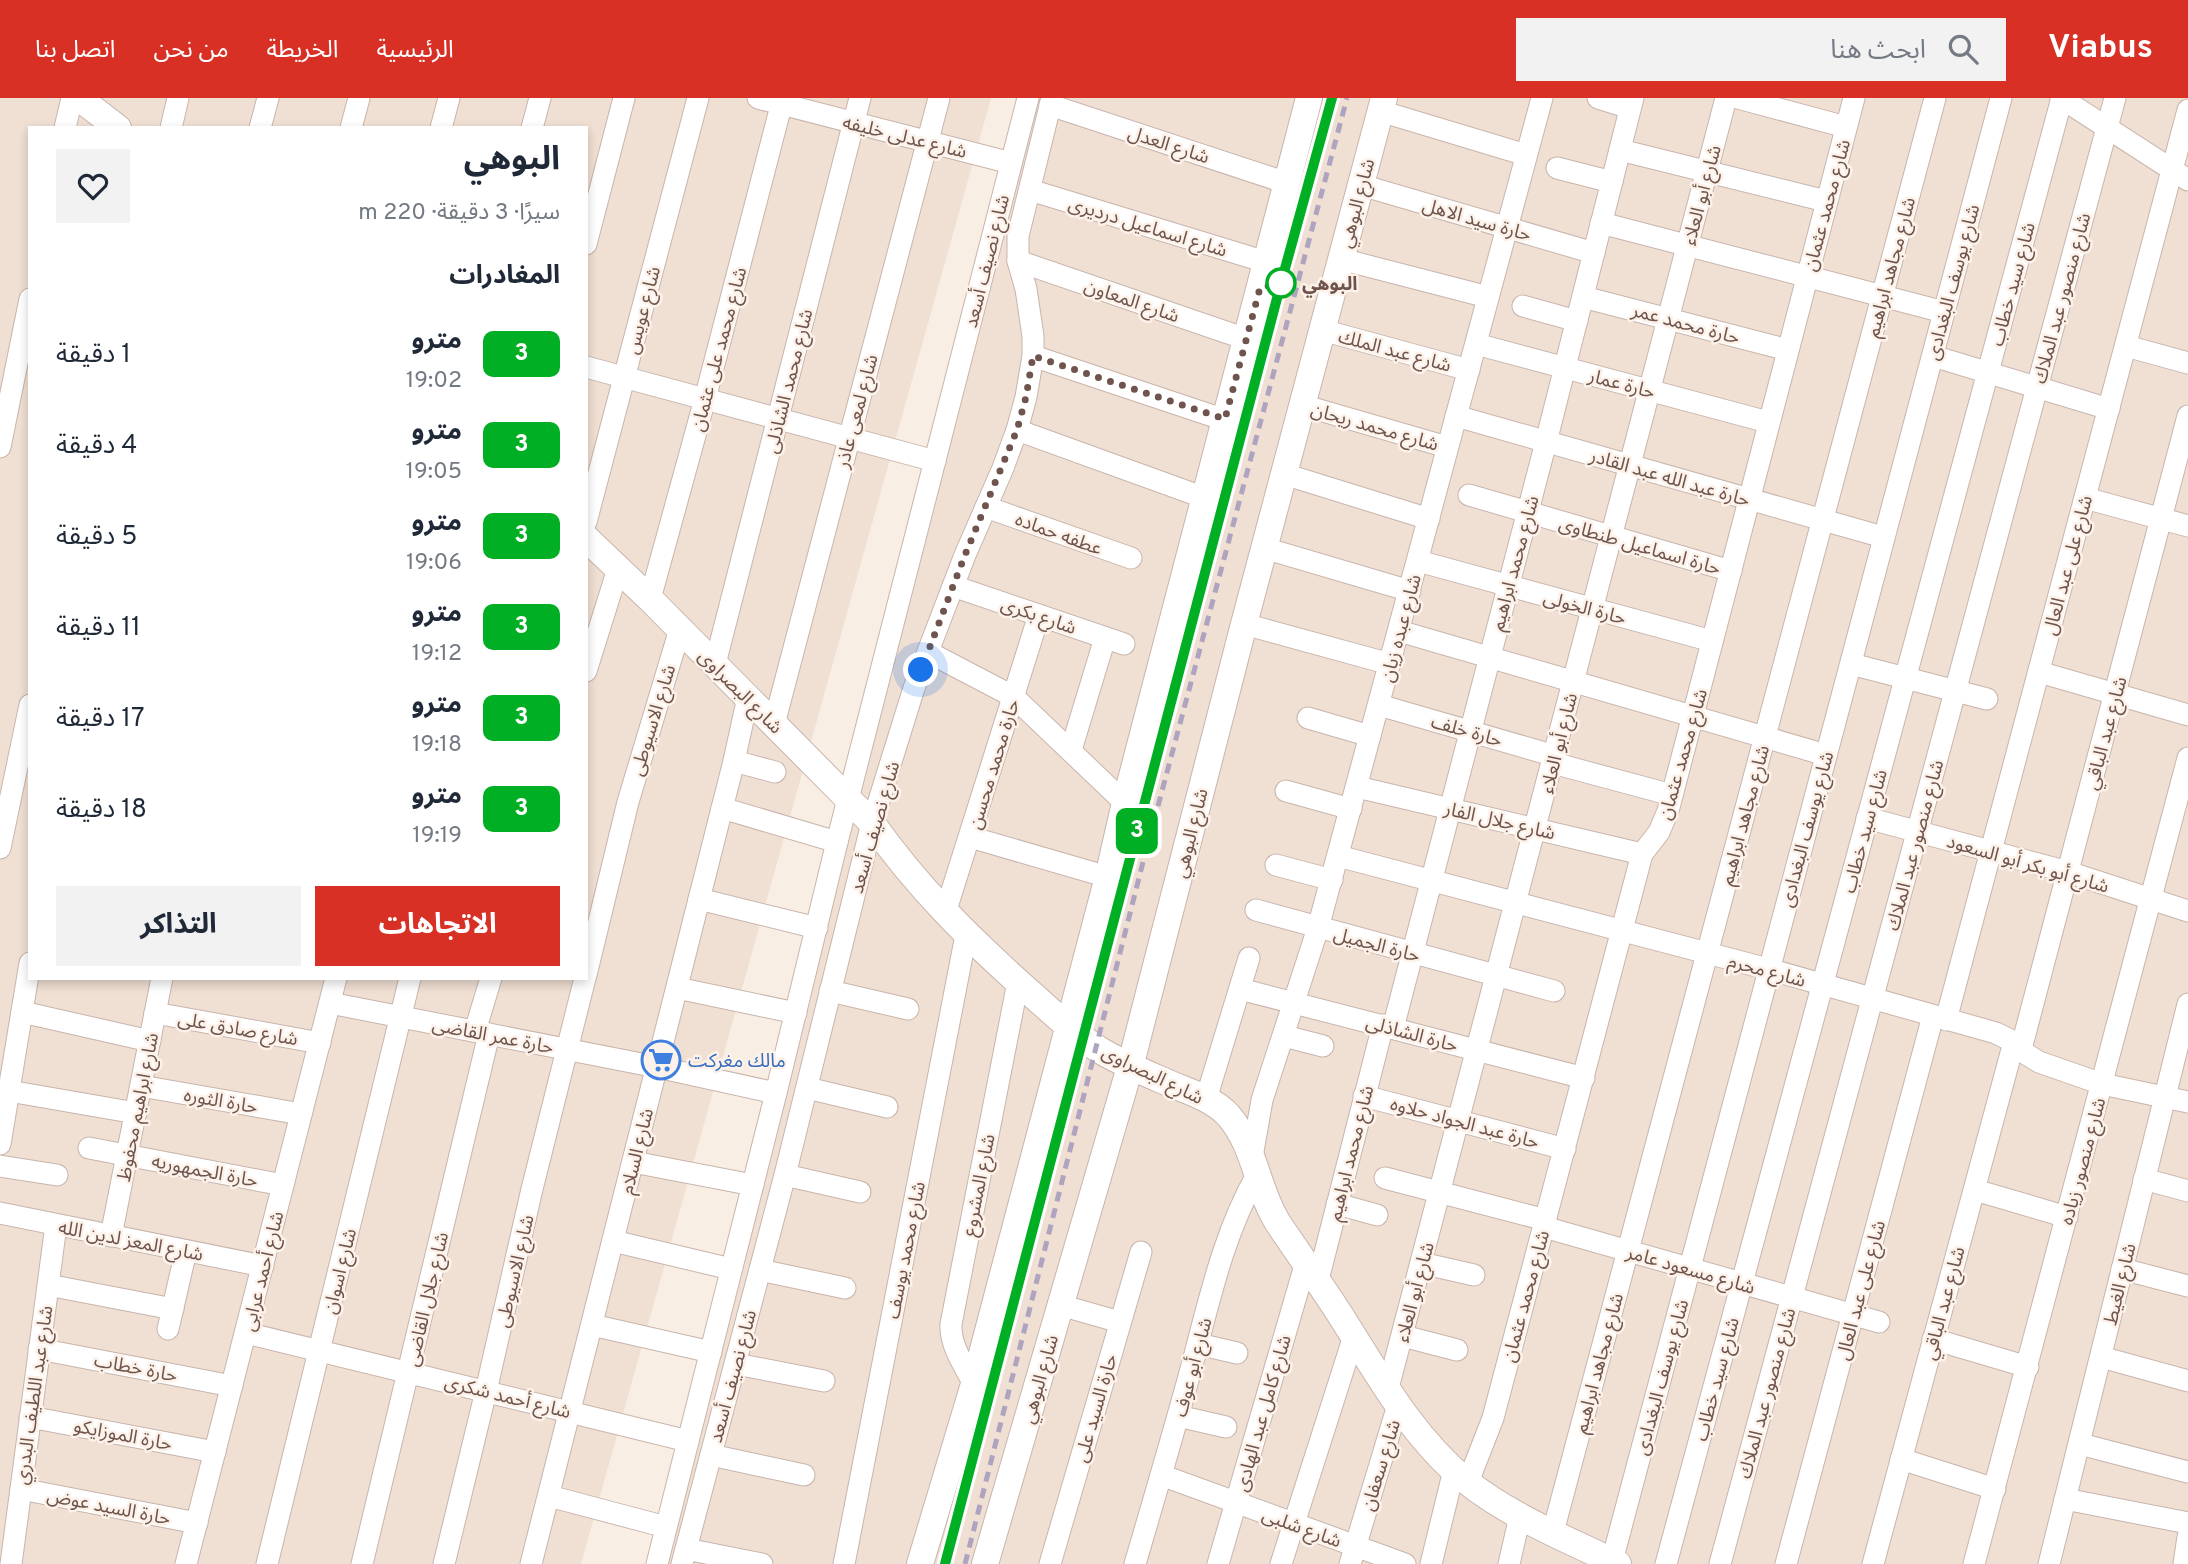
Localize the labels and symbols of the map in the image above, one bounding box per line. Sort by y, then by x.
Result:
street label: شارع عدلى خليفه [840,111,969,165]
street label: شارع العدل [1125,121,1212,170]
street label: شارع محمد عثمان [1799,137,1857,274]
street label: شارع أبو العلاء [1678,143,1728,248]
street label: شارع البوهي [1335,156,1383,251]
street label: شارع نصيف أسعد [959,192,1016,331]
street label: شارع اسماعيل درديرى [1065,192,1230,263]
street label: حارة سيد الاهل [1419,194,1534,248]
street label: شارع مجاهد ابراهيم [1862,195,1923,341]
street label: شارع يوسف البغدادى [1922,202,1986,363]
street label: شارع منصور عبد الملاك [2029,211,2097,386]
street label: شارع سيد خطاب [1986,220,2042,349]
street label: شارع عويس [621,264,667,357]
street label: شارع محمد على عثمان [686,265,753,434]
marker: البوهي [1266,268,1296,298]
place label: البوهي [1302,273,1357,298]
street label: شارع المعاون [1081,274,1182,329]
street label: حارة محمد عمر [1628,299,1742,351]
street label: شارع محمد الشاذلى [760,307,820,456]
street label: شارع عبد الملك [1335,325,1454,379]
street label: شارع لمعى عاذر [831,352,885,472]
street label: حارة عمار [1585,364,1657,405]
street label: شارع محمد ريحان [1308,398,1441,458]
street label: حارة عبد الله عبد القادر [1586,444,1752,513]
street label: شارع محمد ابراهيم [1486,493,1546,634]
street label: شارع على عبد العال [2039,493,2099,638]
street label: عطفه حماده [1012,508,1105,562]
street label: حارة اسماعيل طنطاوى [1556,512,1723,582]
street label: شارع عبده زيان [1376,572,1428,685]
street label: حارة الخولى [1541,586,1628,631]
street label: شارع بكرى [997,593,1079,641]
street label: شارع البصراوى [692,645,787,740]
your location [903,652,938,687]
street label: شارع الاسيوطى [626,662,682,779]
street label: شارع عبد الباقي [2080,674,2135,793]
street label: شارع محمد عثمان [1654,686,1714,823]
street label: شارع أبو العلاء [1535,690,1584,796]
street label: حارة محمد محسن [964,697,1026,833]
street label: حارة خلف [1428,710,1505,753]
street label: شارع مجاهد ابراهيم [1716,743,1777,889]
street label: شارع يوسف البغدادى [1776,749,1840,910]
street label: شارع منصور عبد الملاك [1882,758,1950,933]
street label: شارع نصيف أسعد [845,759,906,896]
street label: شارع سيد خطاب [1838,767,1894,896]
street label: شارع البوهي [1169,786,1216,881]
street label: شارع جلال الفار [1441,797,1557,846]
line badge: 3 [1114,808,1160,854]
street label: شارع أبو بكر أبو السعود [1943,830,2112,900]
street label: حارة الجميل [1331,923,1422,969]
street label: شارع محرم [1725,950,1808,995]
street label: شارع صادق على [176,1008,300,1052]
street label: حارة الشاذلى [1363,1011,1460,1059]
street label: حارة عمر القاضى [430,1013,555,1060]
street label: شارع ابراهيم محفوظ [113,1031,166,1184]
supermarket icon: مالك مغركت [640,1039,682,1081]
street label: شارع البصراوى [1097,1041,1207,1111]
place label: مالك مغركت [688,1050,786,1074]
street label: شارع محمد ابراهيم [1323,1083,1381,1224]
street label: حارة الثوره [182,1084,259,1120]
street label: حارة عبد الجواد حلاوه [1387,1093,1542,1155]
street label: شارع منصور زياده [2055,1095,2112,1228]
street label: شارع السلام [616,1106,661,1197]
street label: شارع المشروع [958,1132,1002,1239]
street label: حارة الجمهوريه [150,1150,260,1194]
street label: شارع محمد يوسف [882,1180,932,1321]
street label: شارع أحمد عرابى [237,1209,290,1334]
street label: شارع الاسيوطى [491,1213,541,1330]
street label: شارع المعز لدين الله [56,1216,205,1268]
street label: شارع على عبد العال [1832,1218,1892,1363]
street label: شارع اسوان [319,1226,363,1317]
street label: شارع محمد عثمان [1498,1228,1556,1365]
street label: شارع جلال القاضى [401,1230,455,1369]
street label: شارع أبو العلاء [1391,1240,1441,1345]
street label: شارع مسعود عامر [1622,1241,1757,1301]
street label: شارع الغيط [2099,1241,2143,1328]
street label: شارع عبد الباقي [1918,1244,1973,1363]
street label: شارع مجاهد ابراهيم [1570,1291,1631,1437]
street label: شارع يوسف البغدادى [1631,1297,1695,1458]
street label: شارع عبد اللطيف البدري [11,1304,61,1487]
street label: شارع منصور عبد الملاك [1734,1306,1802,1481]
street label: شارع نصيف أسعد [704,1307,763,1446]
street label: شارع أبو عوف [1169,1315,1219,1420]
street label: شارع سيد خطاب [1690,1315,1746,1444]
street label: شارع البوهي [1017,1332,1066,1427]
street label: شارع كامل عبد الهادى [1230,1332,1298,1495]
street label: حارة خطاب [92,1349,179,1389]
street label: حارة السيد على [1070,1352,1124,1466]
street label: شارع أحمد شكرى [442,1370,573,1425]
street label: حارة الموزايكو [71,1415,174,1457]
street label: شارع سعفان [1357,1417,1407,1514]
street label: حارة السيد عوض [45,1484,173,1532]
street label: شارع شلبى [1258,1503,1344,1554]

